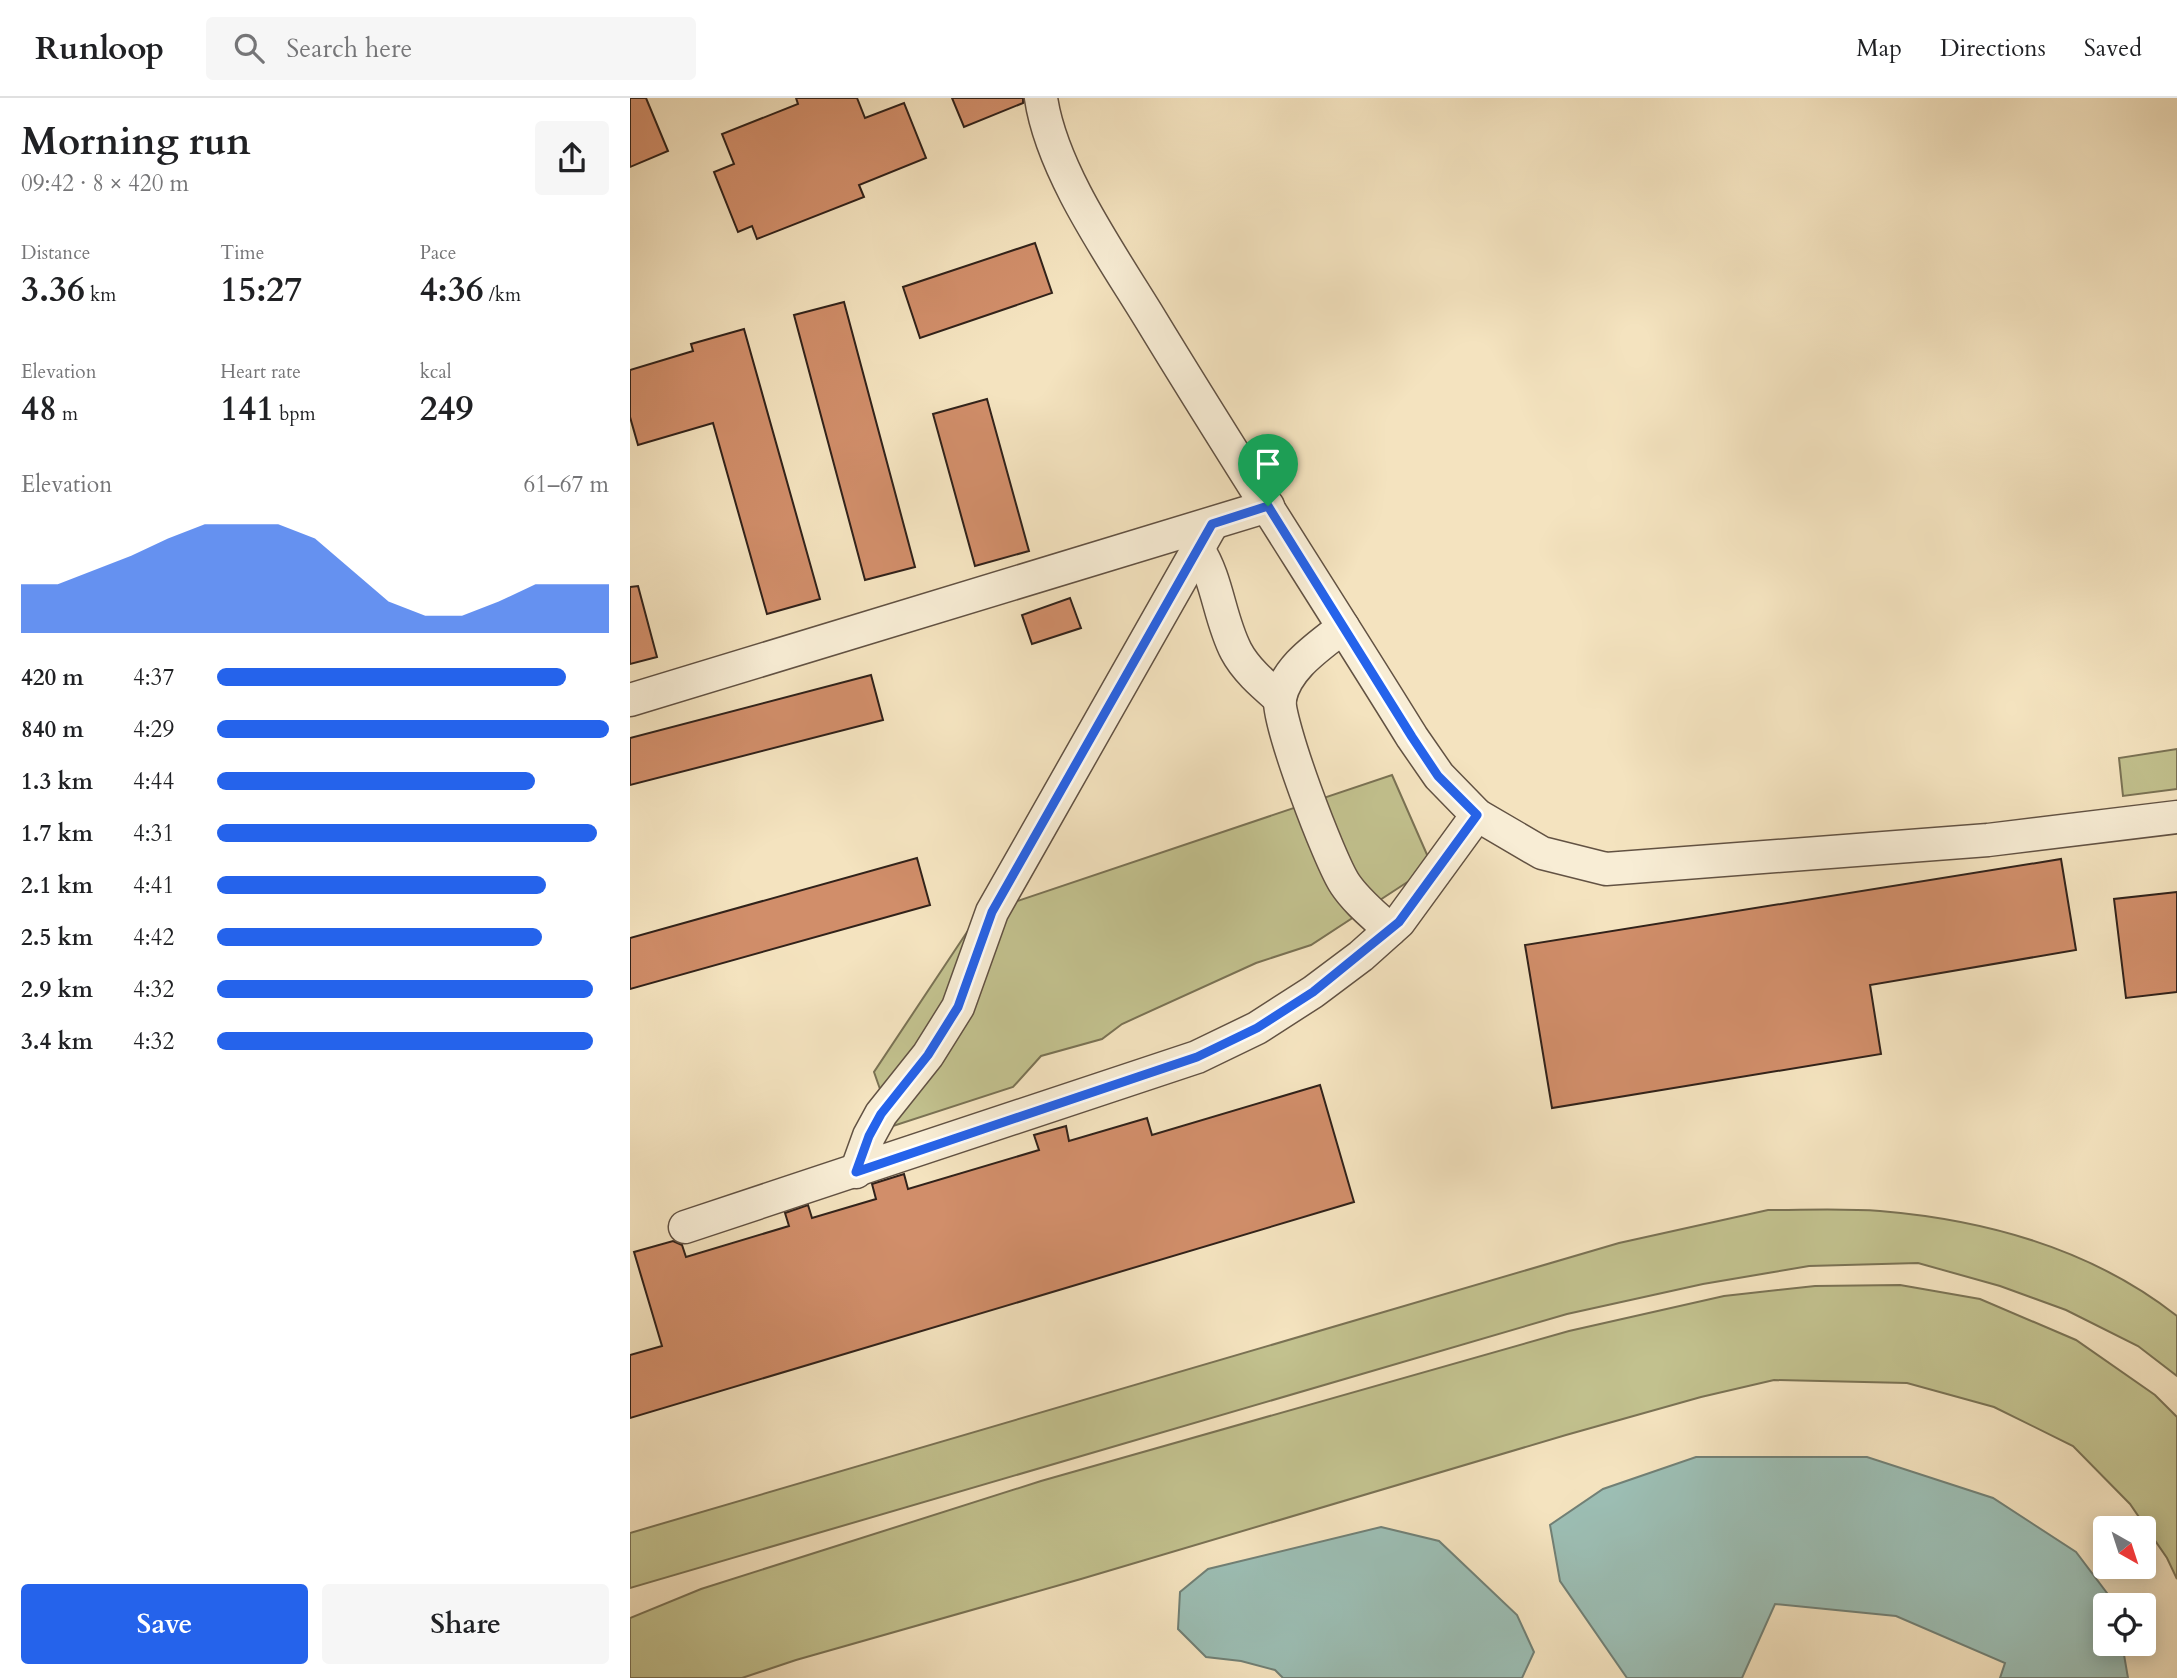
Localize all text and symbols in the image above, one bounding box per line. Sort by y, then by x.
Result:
search box [206,17,696,80]
text: Runloop [35,26,164,71]
icon: search [230,29,268,67]
text: Search here [286,31,412,66]
text: Map [1856,32,1902,65]
text: Directions [1940,32,2046,65]
text: Saved [2084,32,2142,65]
text: Morning run [21,116,251,168]
button: share [535,121,609,195]
text: 09:42 · 8 × 420 m [21,168,189,199]
text: Distance [21,240,90,266]
text: Time [220,240,264,266]
text: Pace [420,240,456,266]
text: 3.36 [21,266,85,314]
text: 15:27 [220,266,302,314]
text: 4:36 [420,266,484,314]
text: km [85,282,116,308]
text: /km [484,282,521,308]
text: Elevation [21,359,96,385]
text: Heart rate [220,359,301,385]
text: kcal [420,359,452,385]
text: 48 [21,385,57,433]
text: 141 [220,385,274,433]
text: 249 [420,385,473,433]
text: m [57,401,78,427]
text: bpm [274,401,316,427]
pin [1238,434,1298,506]
icon: arrive [1249,445,1287,483]
text: Elevation [21,469,112,500]
text: 61–67 m [524,469,609,500]
text: 420 m [21,662,84,693]
text: 4:37 [133,662,174,693]
text: 840 m [21,714,84,745]
text: 4:29 [133,714,174,745]
text: 1.3 km [21,766,93,797]
text: 4:44 [133,766,174,797]
text: 1.7 km [21,818,93,849]
text: 4:31 [133,818,174,849]
text: 2.1 km [21,870,93,901]
text: 4:41 [133,870,174,901]
text: 2.5 km [21,922,93,953]
text: 4:42 [133,922,174,953]
text: 2.9 km [21,974,93,1005]
text: 4:32 [133,974,174,1005]
text: 3.4 km [21,1026,93,1057]
text: 4:32 [133,1026,174,1057]
north arrow [2093,1516,2156,1578]
map controls [2093,1516,2156,1656]
button: Save [21,1584,308,1664]
button: Share [322,1584,609,1664]
button: locate [2093,1593,2156,1656]

